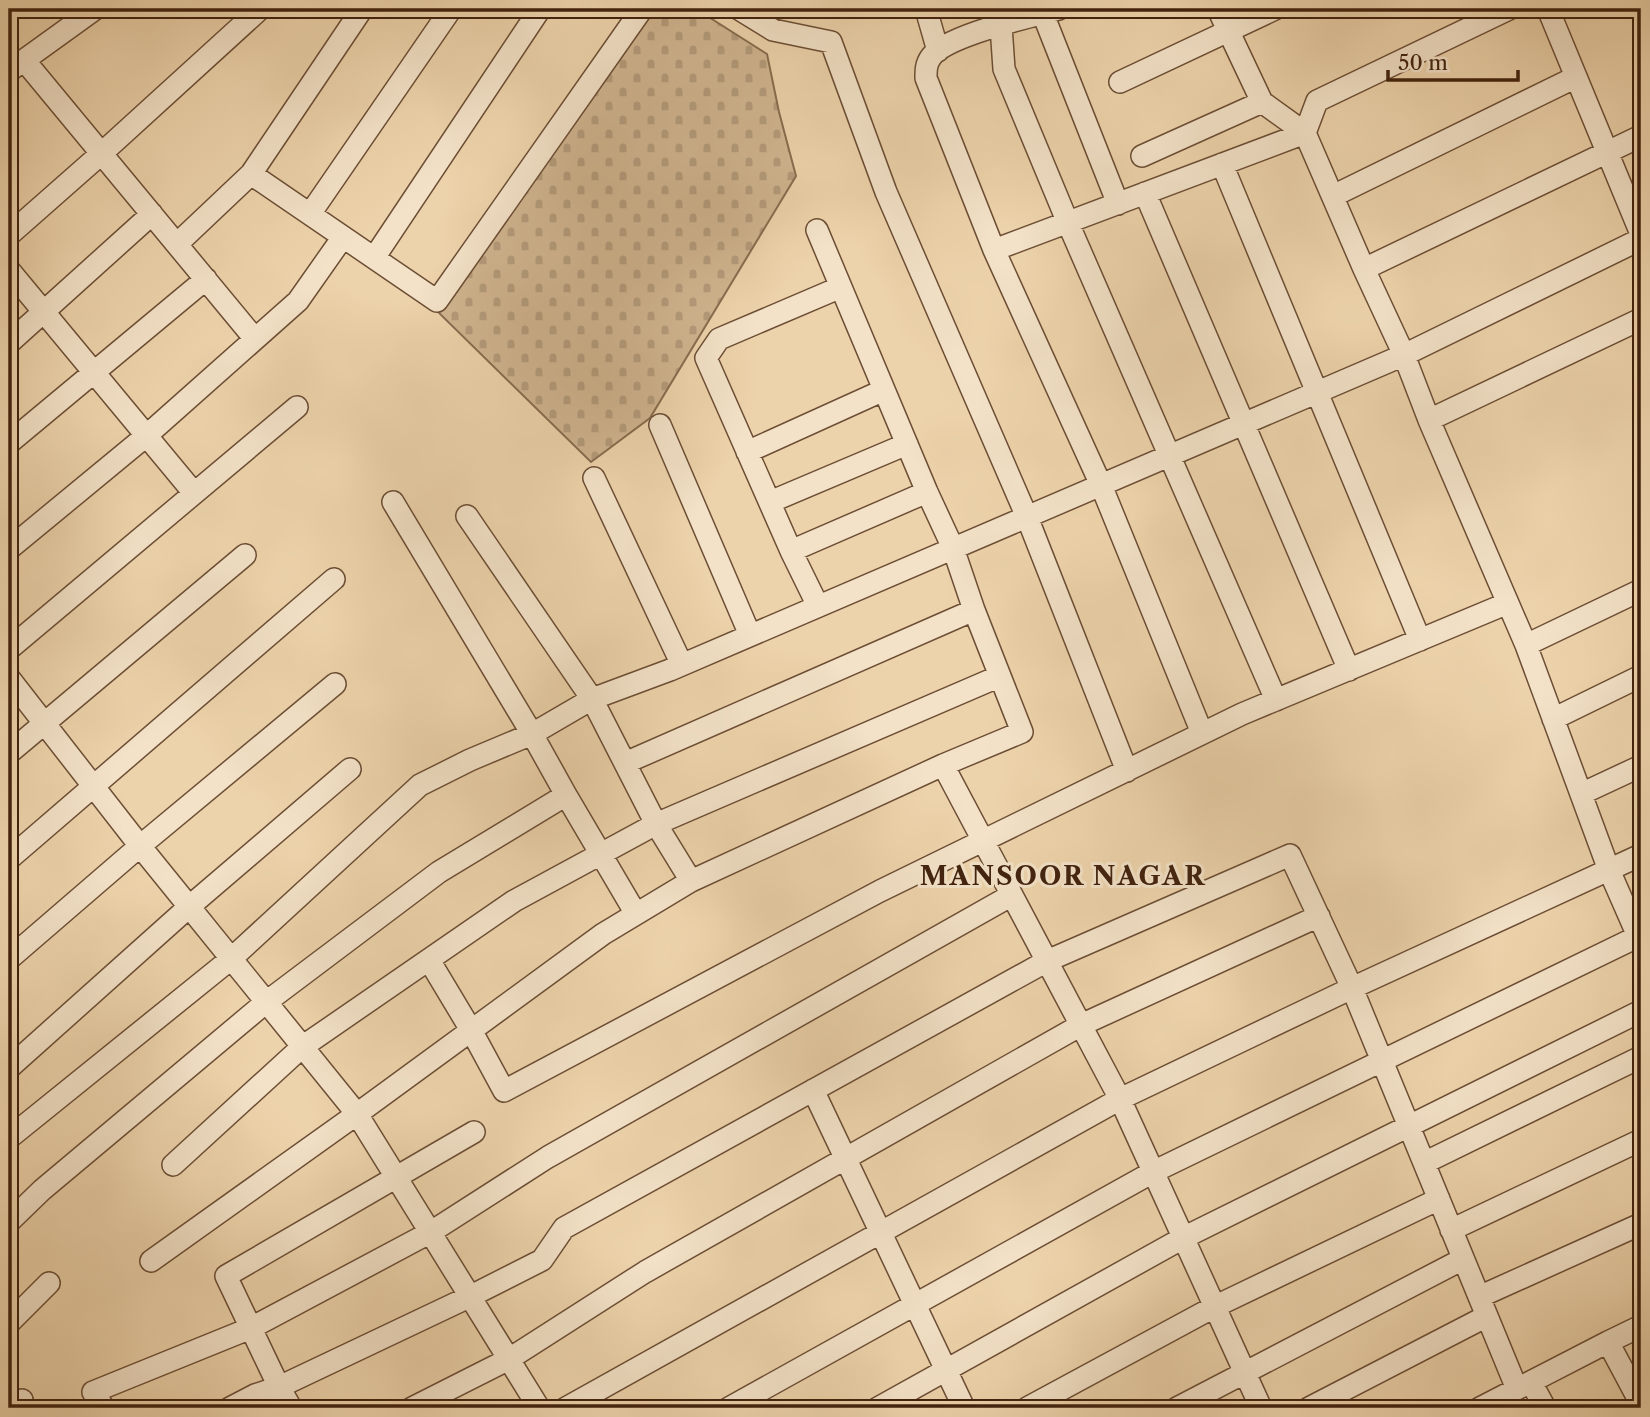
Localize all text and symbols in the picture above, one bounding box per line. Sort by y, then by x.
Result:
scale bar [1388,38,1517,82]
text: 50 m [1398,50,1448,75]
district label: MANSOOR NAGAR [920,860,1206,892]

